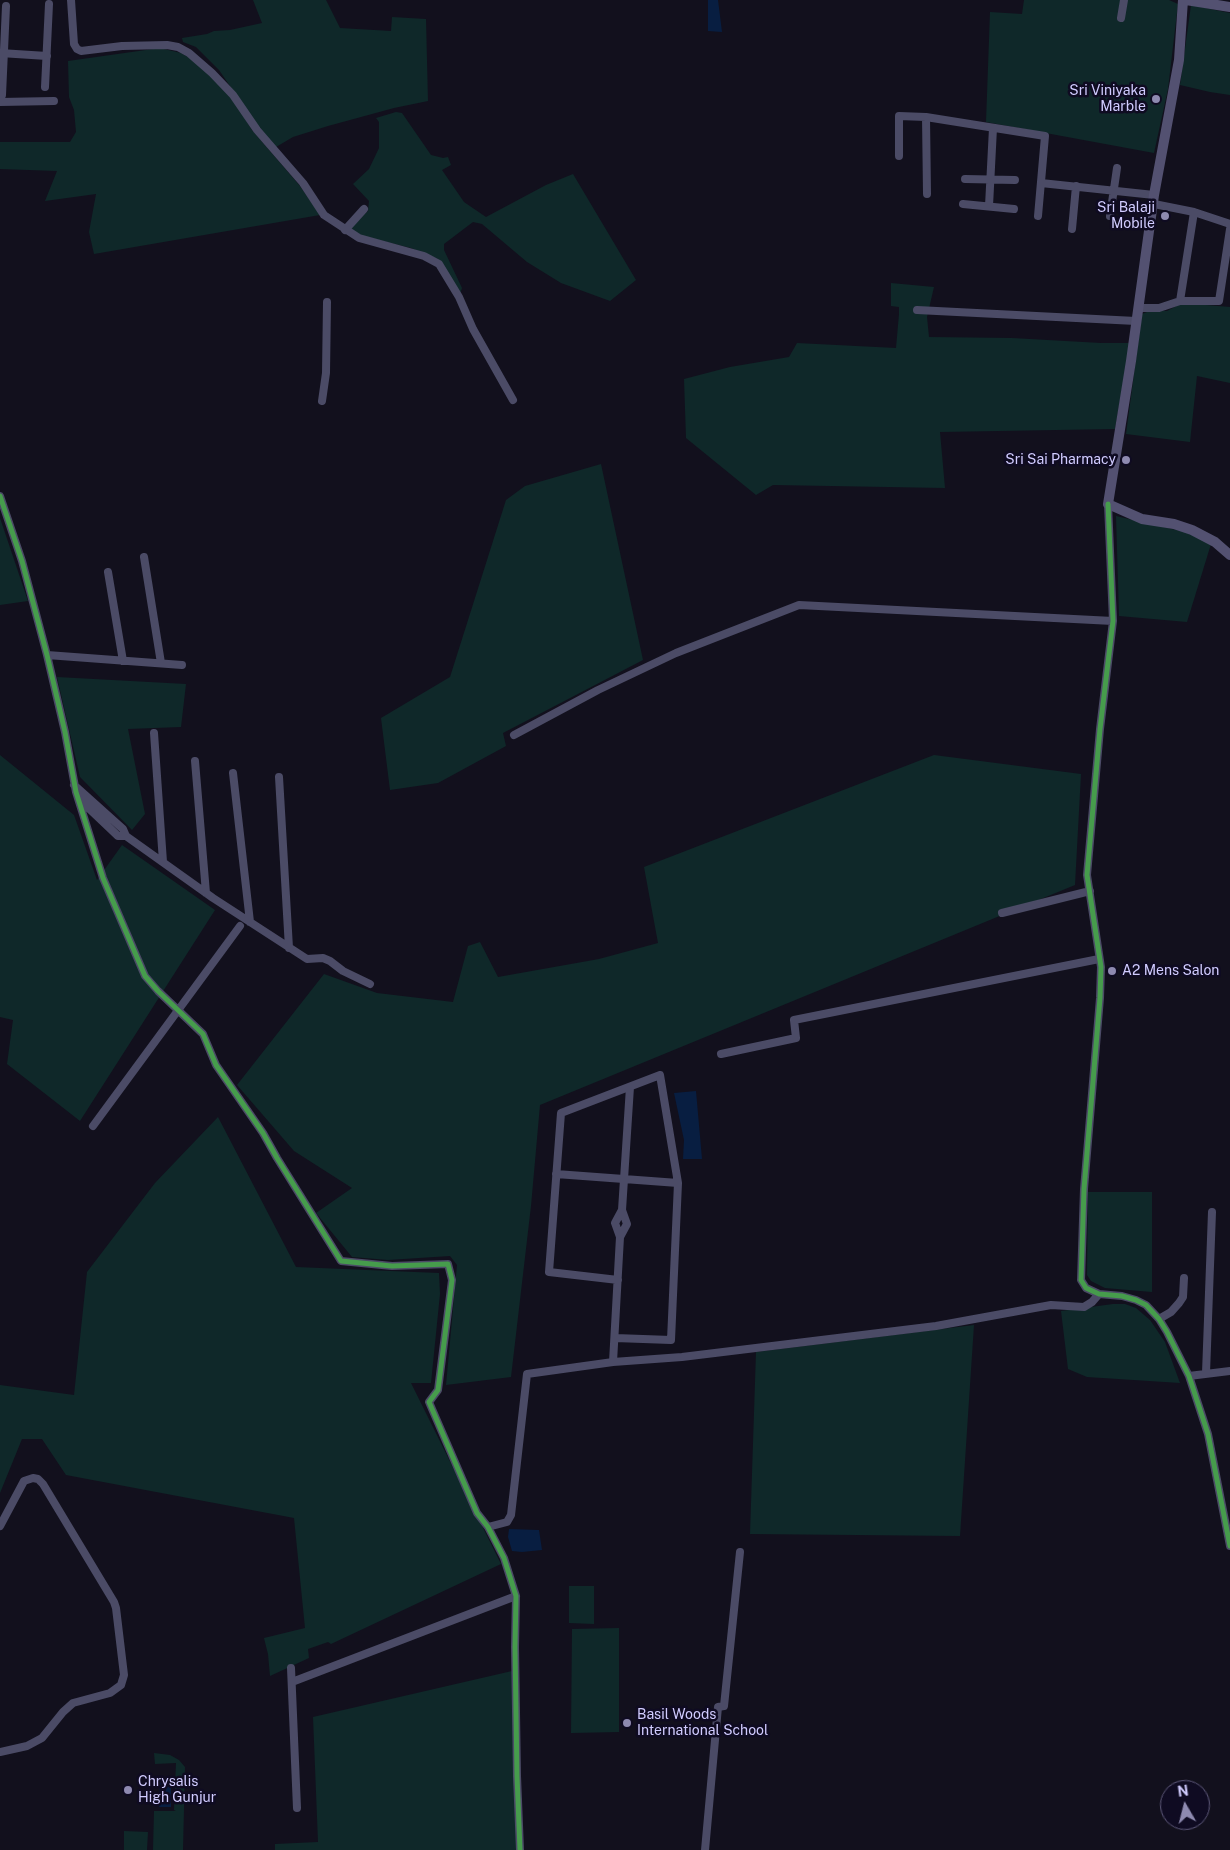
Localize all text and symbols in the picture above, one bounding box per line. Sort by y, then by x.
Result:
place label: Sri Viniyaka Marble [1069,83,1146,115]
marker: Sri Viniyaka Marble [1150,93,1162,105]
place label: Sri Balaji Mobile [1097,200,1155,232]
marker: Sri Balaji Mobile [1159,210,1171,222]
place label: Sri Sai Pharmacy [1005,452,1116,468]
marker: Sri Sai Pharmacy [1120,454,1132,466]
place label: A2 Mens Salon [1122,963,1219,979]
marker: A2 Mens Salon [1106,965,1118,977]
place label: Basil Woods International School [637,1707,768,1740]
marker: Basil Woods International School [621,1717,633,1729]
place label: Chrysalis High Gunjur [138,1774,216,1806]
north arrow [1160,1780,1210,1830]
text: N [1177,1782,1190,1800]
marker: Chrysalis High Gunjur [122,1784,134,1796]

